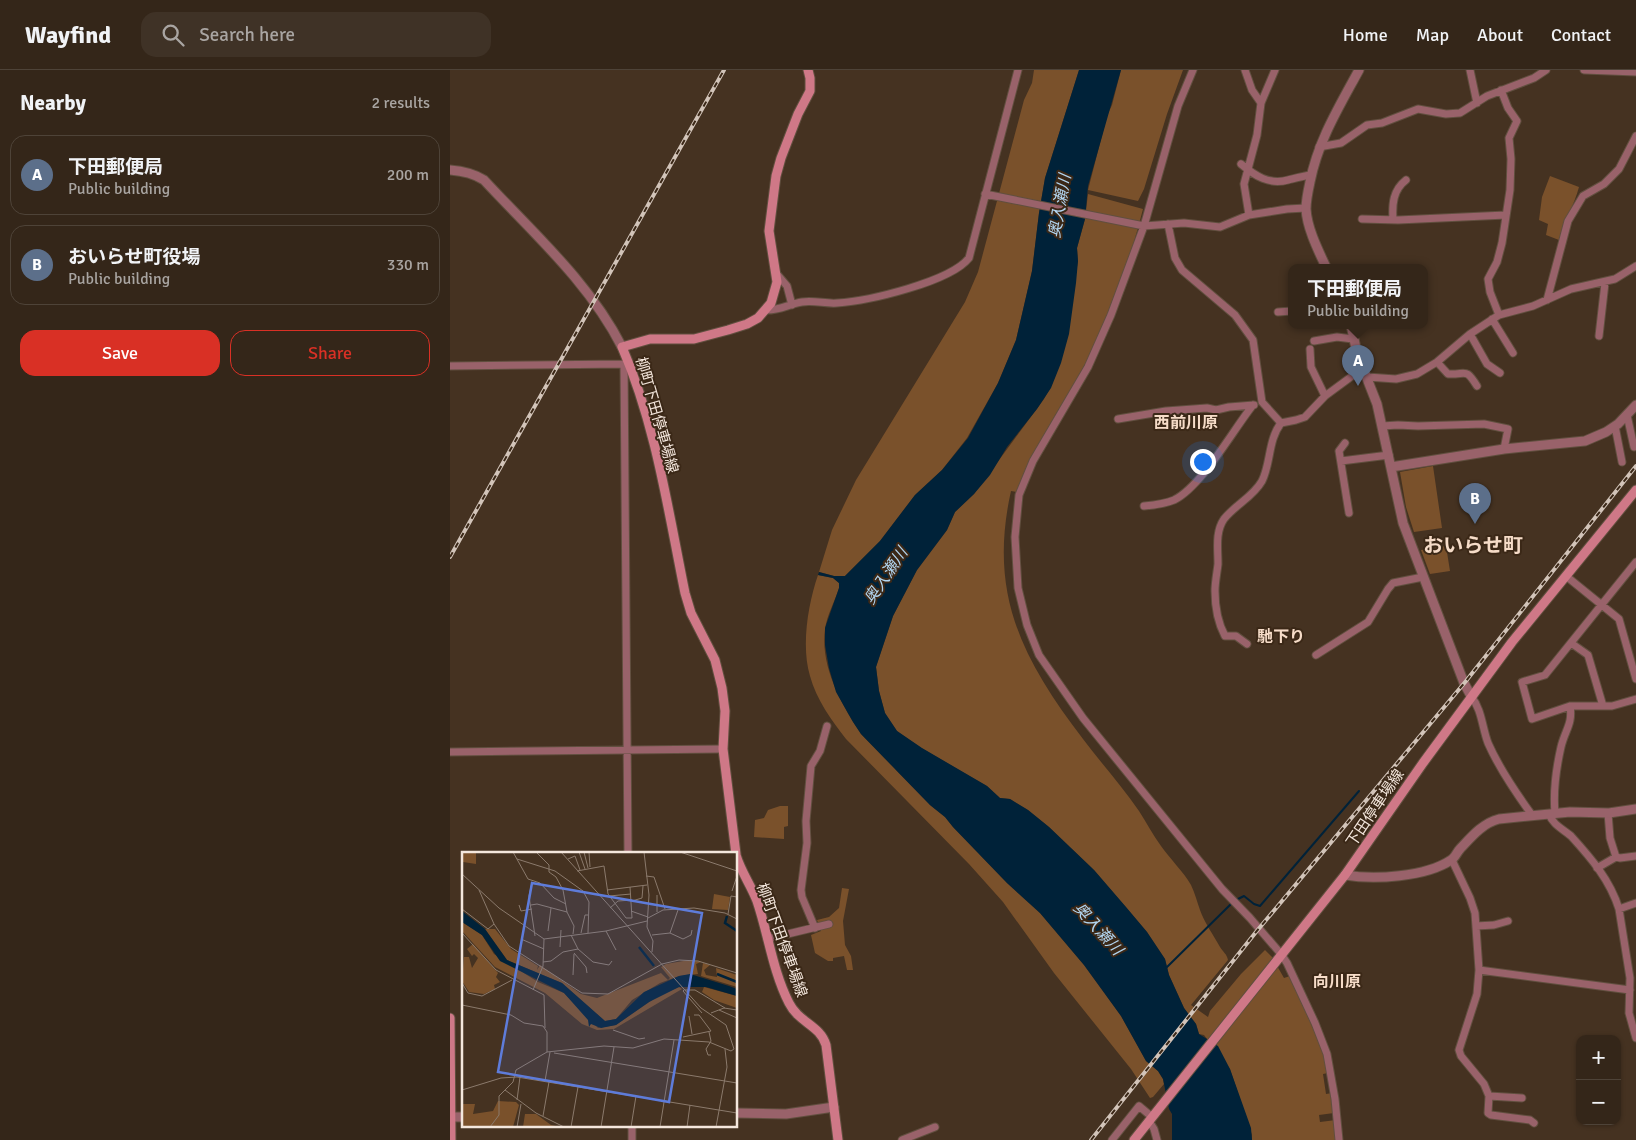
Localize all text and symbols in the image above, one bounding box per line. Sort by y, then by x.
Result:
search box [141,12,491,57]
text: Wayfind [25,20,111,50]
icon: search [159,21,187,49]
text: Search here [199,23,295,47]
text: Home [1343,24,1388,46]
text: Map [1416,24,1449,46]
text: About [1477,24,1523,46]
text: Contact [1551,24,1611,46]
text: Nearby [20,90,86,116]
text: 2 results [371,93,430,113]
text: 下田郵便局 [68,155,163,179]
text: A [32,165,42,185]
text: 200 m [387,165,429,185]
water label: 奥入瀬川 [1045,171,1076,239]
text: Public building [68,179,170,199]
text: おいらせ町役場 [68,245,201,269]
text: B [32,255,42,275]
text: 330 m [387,255,429,275]
popup [1288,264,1428,329]
text: Public building [68,269,170,289]
text: 下田郵便局 [1307,277,1402,301]
text: Public building [1307,301,1409,321]
button: Save [20,330,220,376]
button: Share [230,330,430,376]
pin: A [1342,345,1374,386]
street label: 柳町下田停車場線 [632,355,682,475]
district label: 西前川原 [1154,413,1218,433]
your location [1190,449,1216,475]
pin: B [1459,483,1491,524]
district label: おいらせ町 [1423,533,1523,558]
water label: 奥入瀬川 [860,542,913,608]
district label: 馳下り [1257,627,1305,647]
street label: 下田停車場線 [1342,766,1408,850]
inset map [462,852,738,1128]
street label: 柳町下田停車場線 [753,881,811,999]
water label: 奥入瀬川 [1069,899,1128,961]
district label: 向川原 [1313,972,1361,992]
map controls [1576,1035,1621,1125]
button: + [1576,1035,1621,1080]
button: − [1576,1080,1621,1125]

